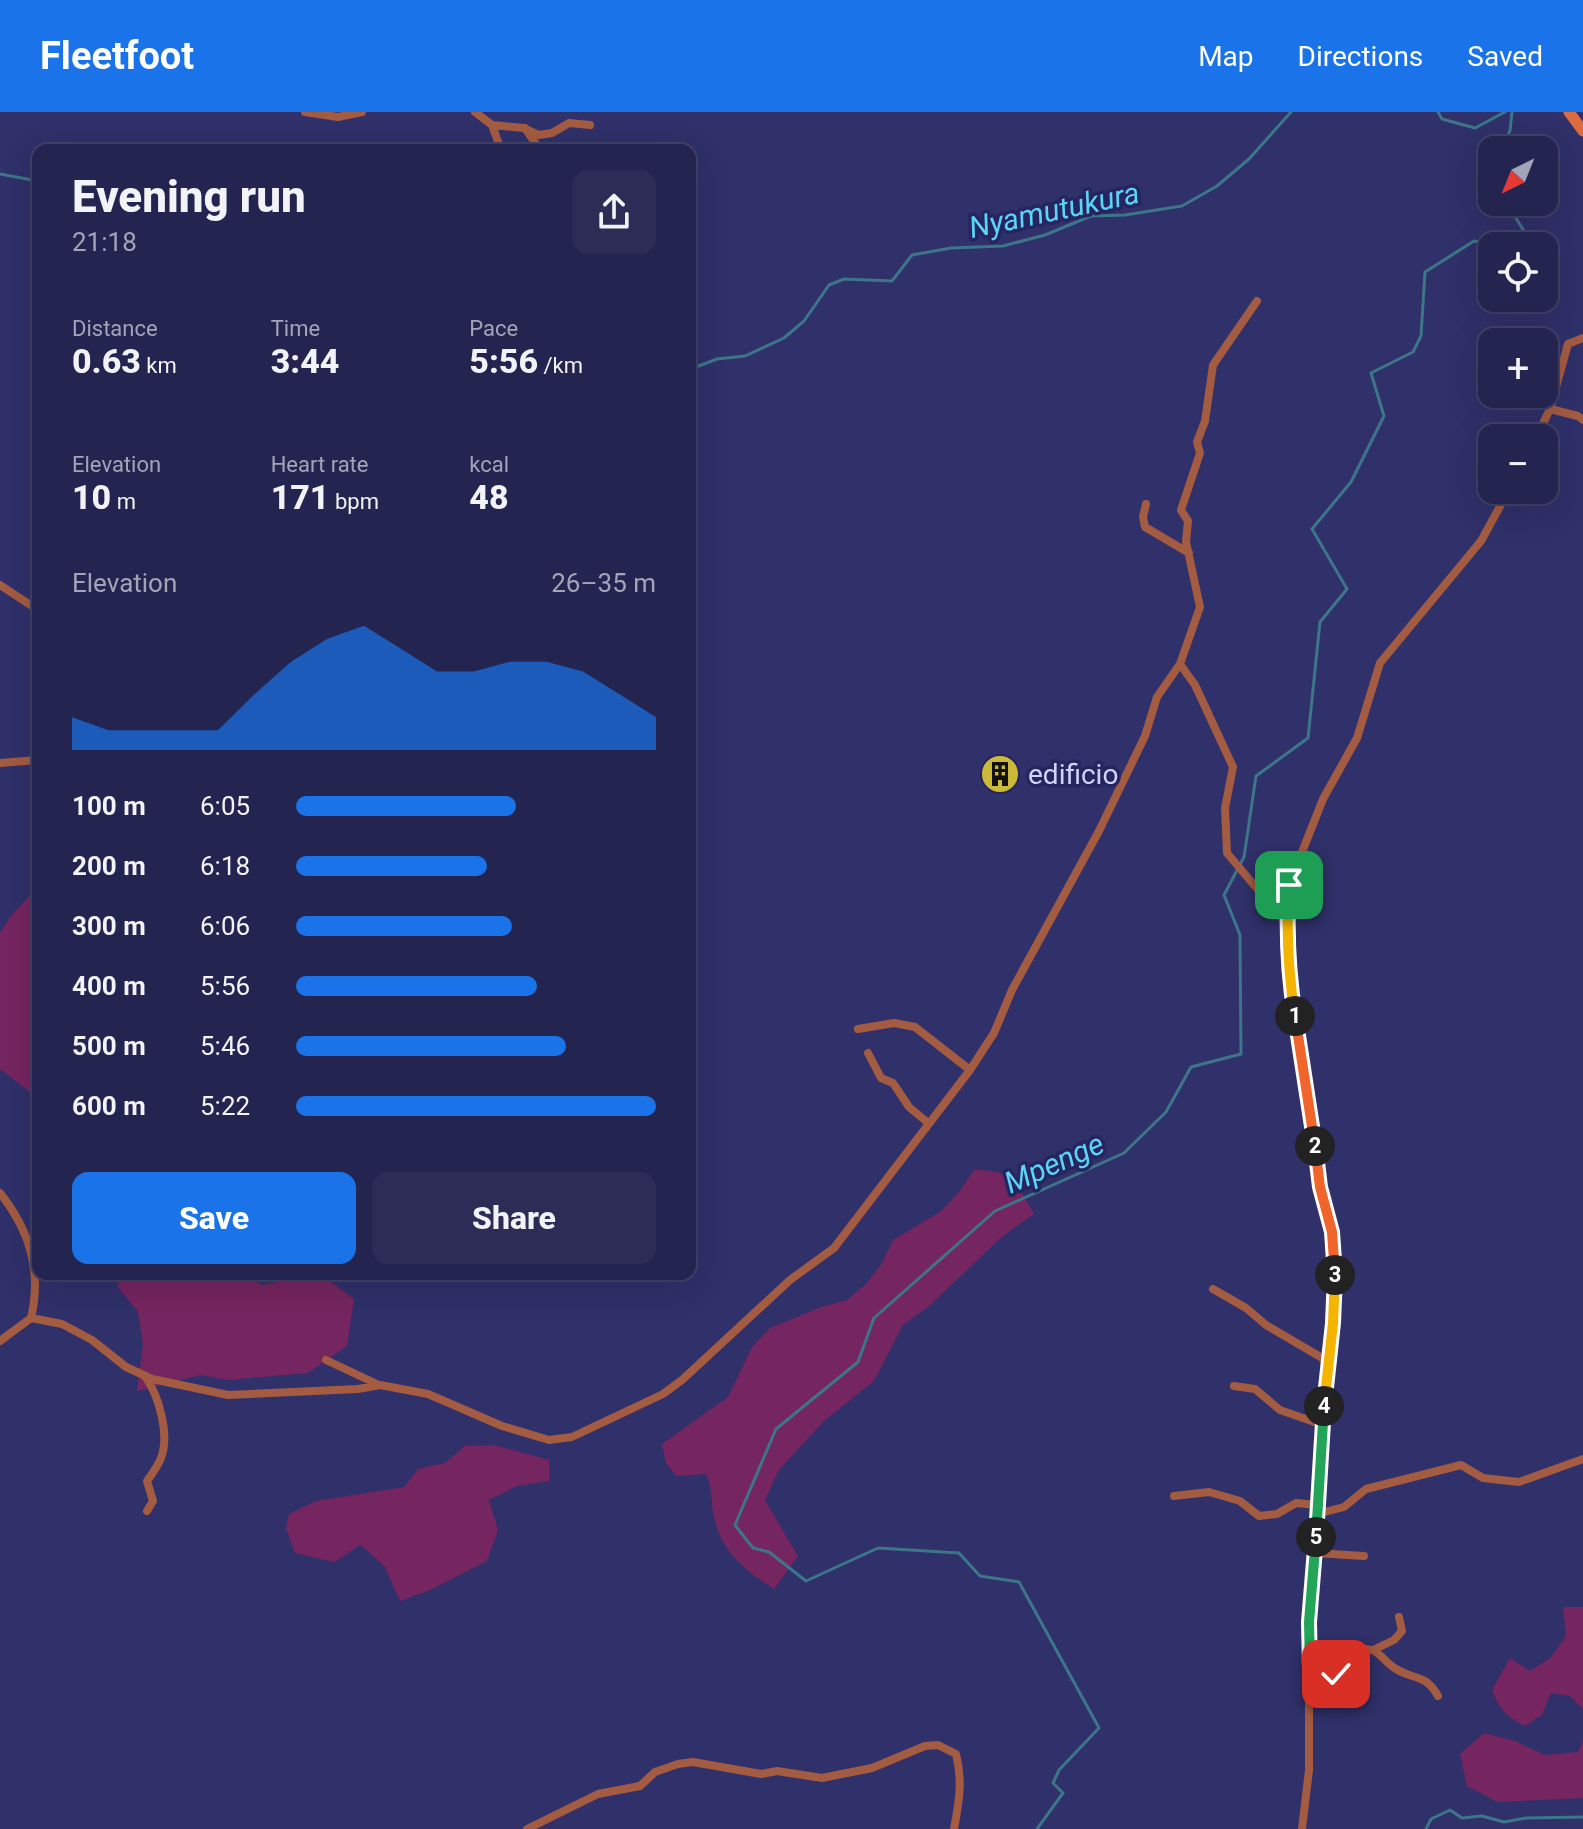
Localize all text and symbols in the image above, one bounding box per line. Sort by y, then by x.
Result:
text: Fleetfoot [40,34,194,78]
text: Map [1198,40,1254,73]
text: Directions [1298,40,1423,73]
text: Saved [1467,40,1543,73]
north arrow [1478,136,1558,216]
map controls [1478,136,1558,504]
button: share [572,170,656,254]
text: Evening run [72,171,306,223]
water label: Nyamutukura [966,175,1142,245]
text: 21:18 [72,227,137,257]
button: locate [1478,232,1558,312]
text: Distance [72,316,158,341]
text: Time [271,316,320,341]
text: Pace [469,316,518,341]
button: + [1478,328,1558,408]
text: 0.63 [72,341,141,381]
text: 3:44 [271,341,339,381]
text: 5:56 [469,341,538,381]
text: km [141,353,177,378]
text: /km [538,353,583,378]
button: − [1478,424,1558,504]
text: Elevation [72,452,161,477]
text: Heart rate [271,452,369,477]
text: kcal [469,452,509,477]
text: 10 [72,477,111,517]
text: 171 [271,477,329,517]
text: 48 [469,477,509,517]
text: m [111,489,136,514]
text: bpm [329,489,379,514]
text: Elevation [72,568,177,598]
text: 26–35 m [551,568,656,598]
building icon: edificio [979,753,1021,795]
place label: edificio [1028,758,1118,791]
text: 100 m [72,791,146,821]
text: 6:05 [200,791,250,821]
text: 200 m [72,851,146,881]
text: 6:18 [200,851,250,881]
pin [1255,851,1323,919]
icon: arrive [1267,863,1311,907]
text: 300 m [72,911,146,941]
text: 6:06 [200,911,250,941]
text: 400 m [72,971,146,1001]
text: 5:56 [200,971,250,1001]
pin: 1 [1275,996,1315,1036]
text: 1 [1289,1003,1301,1028]
text: 500 m [72,1031,146,1061]
text: 5:46 [200,1031,250,1061]
text: 600 m [72,1091,146,1121]
text: 5:22 [200,1091,250,1121]
water label: Mpenge [999,1126,1109,1200]
pin: 2 [1295,1126,1335,1166]
text: 2 [1309,1133,1321,1158]
button: Save [72,1172,356,1264]
button: Share [372,1172,656,1264]
pin: 3 [1315,1255,1355,1295]
text: 3 [1329,1262,1341,1287]
pin: 4 [1304,1386,1344,1426]
text: 4 [1318,1393,1330,1418]
pin: 5 [1296,1517,1336,1557]
text: 5 [1310,1524,1322,1549]
pin [1302,1640,1370,1708]
icon: check [1314,1652,1358,1696]

